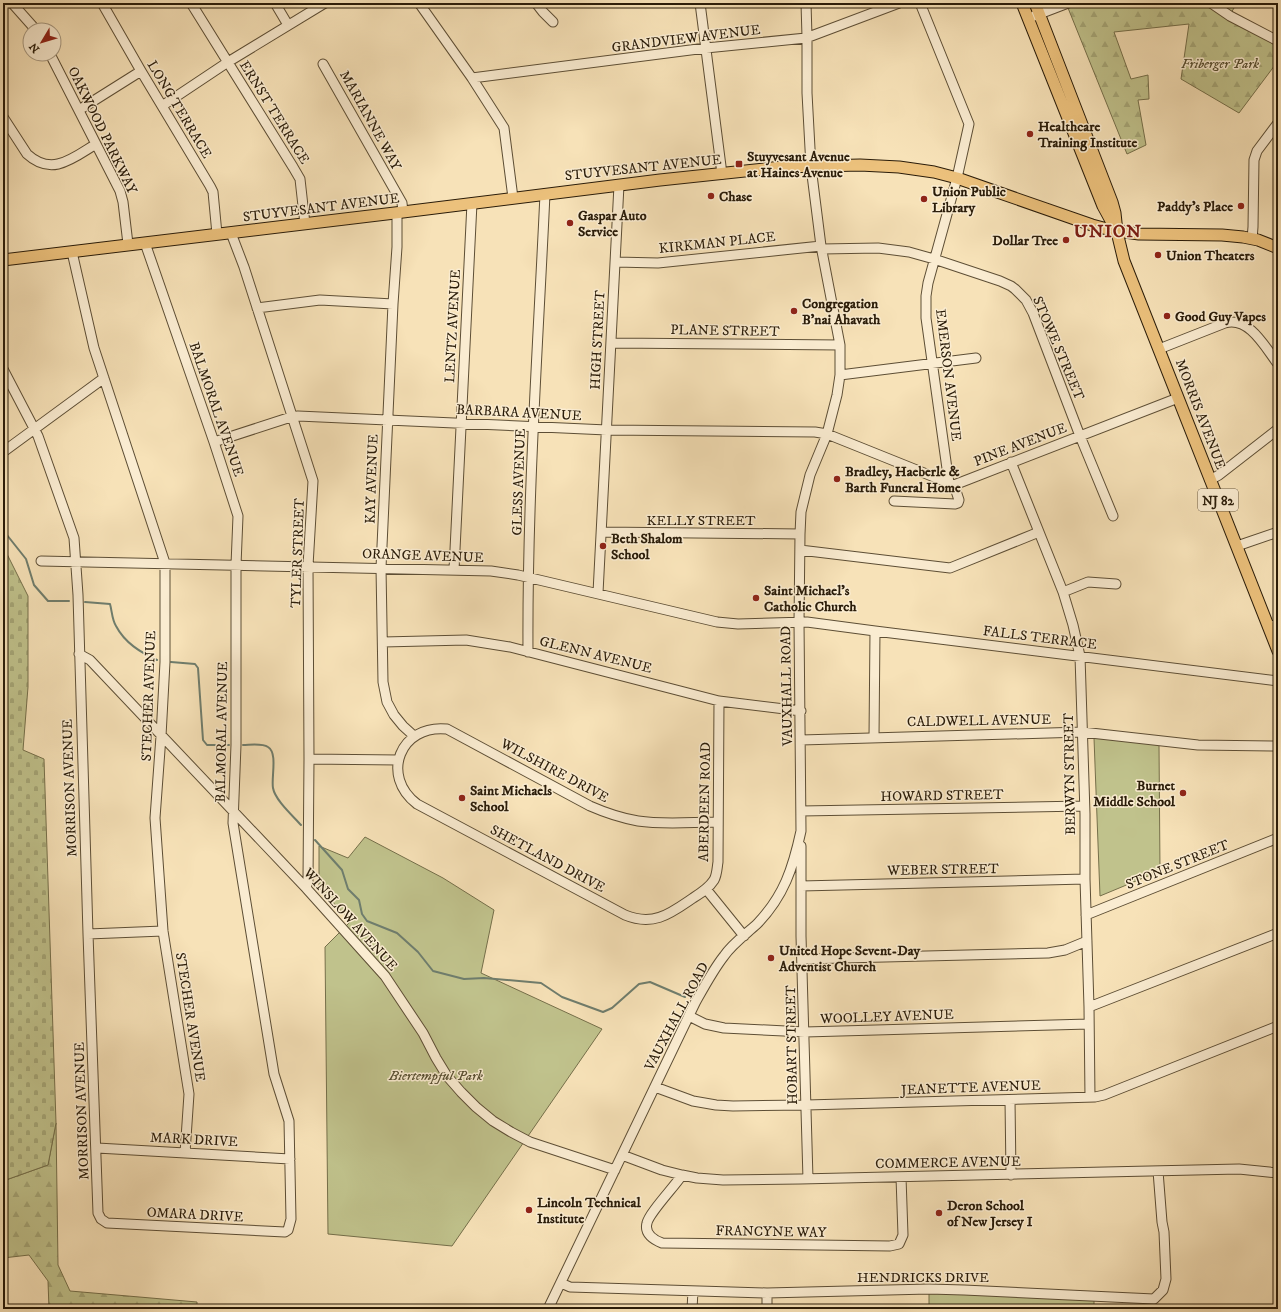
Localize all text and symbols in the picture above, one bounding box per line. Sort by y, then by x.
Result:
street label: GRANDVIEW AVENUE [611,21,762,57]
north arrow [22,22,62,62]
text: N [27,40,43,55]
park label: Friberger Park [1181,55,1259,73]
street label: LONG TERRACE [143,57,216,162]
street label: ERNST TERRACE [235,57,313,168]
street label: OAKWOOD PARKWAY [63,64,141,197]
street label: MARIANNE WAY [335,67,405,174]
place label: Healthcare Training Institute [1037,118,1138,152]
marker: Healthcare Training Institute [1025,129,1035,139]
place label: Stuyvesant Avenue at Haines Avenue [747,148,850,182]
street label: STUYVESANT AVENUE [564,151,722,185]
marker: Stuyvesant Avenue at Haines Avenue [734,159,744,169]
place label: Union Public Library [932,183,1006,217]
place label: Chase [719,188,752,206]
street label: STUYVESANT AVENUE [242,189,400,227]
marker: Chase [706,191,716,201]
marker: Union Public Library [919,194,929,204]
place label: Paddy's Place [1157,198,1233,216]
marker: Paddy's Place [1236,201,1246,211]
place label: Gaspar Auto Service [578,207,647,241]
marker: Gaspar Auto Service [565,218,575,228]
district label: UNION [1074,221,1142,243]
street label: KIRKMAN PLACE [658,228,777,258]
place label: Dollar Tree [992,232,1058,250]
marker: Dollar Tree [1061,235,1071,245]
place label: Union Theaters [1166,247,1255,265]
marker: Union Theaters [1153,250,1163,260]
street label: LENTZ AVENUE [441,269,465,383]
street label: HIGH STREET [586,289,610,390]
street label: STOWE STREET [1028,294,1088,403]
place label: Congregation B'nai Ahavath [802,295,881,329]
marker: Congregation B'nai Ahavath [789,306,799,316]
street label: EMERSON AVENUE [931,308,965,442]
place label: Good Guy Vapes [1175,308,1266,326]
marker: Good Guy Vapes [1162,311,1172,321]
street label: PLANE STREET [670,321,780,341]
street label: BALMORAL AVENUE [185,340,248,479]
street label: MORRIS AVENUE [1171,357,1229,472]
street label: BARBARA AVENUE [456,401,582,425]
street label: PINE AVENUE [971,419,1069,471]
street label: GLESS AVENUE [508,428,530,536]
street label: KAY AVENUE [361,434,383,524]
place label: Bradley, Haeberle & Barth Funeral Home [845,463,961,497]
marker: Bradley, Haeberle & Barth Funeral Home [832,474,842,484]
road number: NJ 82 [1198,489,1238,511]
street label: TYLER STREET [287,498,309,608]
street label: KELLY STREET [646,512,756,530]
place label: Beth Shalom School [611,530,683,564]
marker: Beth Shalom School [598,541,608,551]
street label: ORANGE AVENUE [362,545,484,567]
place label: Saint Michael's Catholic Church [764,582,857,616]
marker: Saint Michael's Catholic Church [751,593,761,603]
street label: FALLS TERRACE [982,622,1098,654]
street label: VAUXHALL ROAD [777,626,797,747]
street label: STECHER AVENUE [138,630,160,762]
street label: GLENN AVENUE [538,632,654,678]
street label: BALMORAL AVENUE [212,661,232,803]
street label: CALDWELL AVENUE [907,711,1051,731]
street label: BERWYN STREET [1060,712,1080,835]
street label: MORRISON AVENUE [59,719,81,857]
street label: WILSHIRE DRIVE [496,734,612,807]
street label: ABERDEEN ROAD [695,742,715,862]
place label: Burnet Middle School [1093,777,1176,811]
place label: Saint Michaels School [470,782,552,816]
street label: HOWARD STREET [880,786,1004,806]
marker: Burnet Middle School [1178,788,1188,798]
marker: Saint Michaels School [457,793,467,803]
street label: SHETLAND DRIVE [487,821,608,897]
street label: STONE STREET [1123,836,1232,894]
street label: WEBER STREET [886,860,999,880]
street label: WINSLOW AVENUE [299,864,401,975]
place label: United Hope Sevent-Day Adventist Church [778,942,921,976]
street label: STECHER AVENUE [171,951,209,1083]
marker: United Hope Sevent-Day Adventist Church [766,953,776,963]
street label: VAUXHALL ROAD [640,959,713,1075]
street label: HOBART STREET [782,985,802,1105]
street label: WOOLLEY AVENUE [819,1006,954,1028]
street label: MORRISON AVENUE [71,1042,93,1180]
park label: Biertempful Park [388,1067,483,1085]
street label: JEANETTE AVENUE [899,1077,1041,1100]
street label: MARK DRIVE [150,1129,238,1151]
street label: COMMERCE AVENUE [875,1153,1021,1173]
place label: Lincoln Technical Institute [537,1194,642,1228]
place label: Deron School of New Jersey I [947,1197,1033,1231]
street label: OMARA DRIVE [146,1203,244,1227]
marker: Lincoln Technical Institute [524,1205,534,1215]
marker: Deron School of New Jersey I [934,1208,944,1218]
street label: FRANCYNE WAY [715,1222,827,1242]
street label: HENDRICKS DRIVE [857,1269,989,1287]

